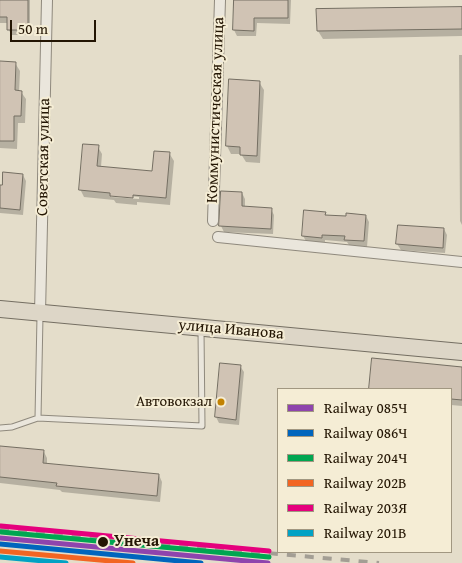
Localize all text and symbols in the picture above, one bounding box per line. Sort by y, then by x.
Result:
scale bar [12,10,99,42]
street label: Коммунистическая улица [203,17,229,203]
text: 50 m [18,18,48,39]
street label: Советская улица [33,98,55,216]
street label: улица Иванова [177,316,285,344]
legend [277,388,452,553]
place label: Автовокзал [136,393,212,411]
marker: Автовокзал [216,397,226,407]
text: Railway 085Ч [324,397,407,418]
text: Railway 086Ч [324,422,407,443]
text: Railway 204Ч [324,447,407,468]
text: Railway 202В [324,472,407,493]
text: Railway 203Я [324,497,407,518]
text: Railway 201В [324,522,407,543]
place label: Унеча [114,532,159,552]
marker: Унеча [96,535,110,549]

